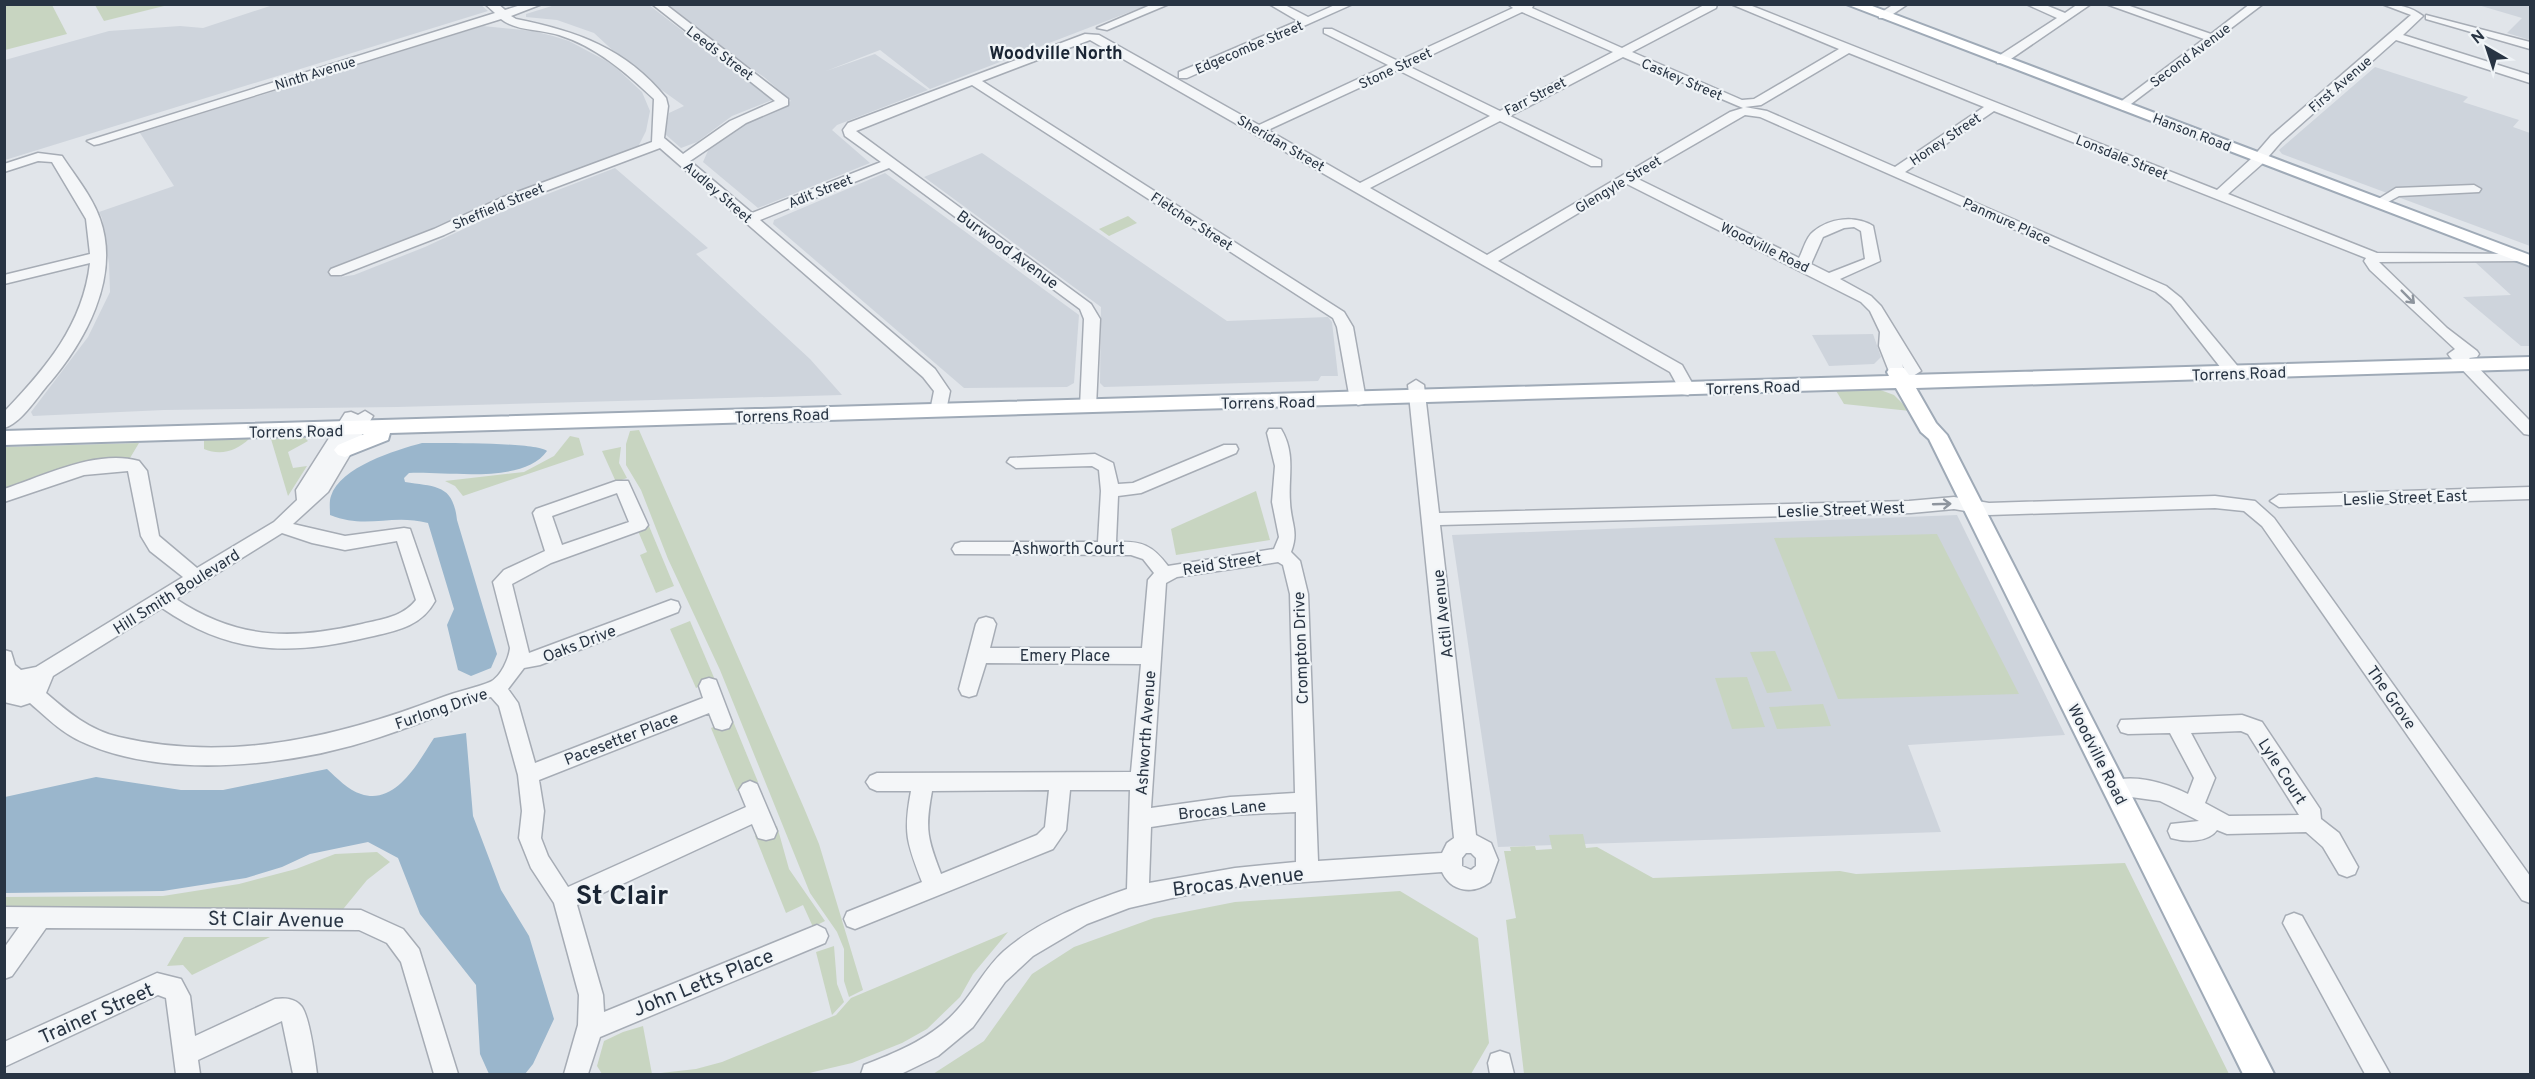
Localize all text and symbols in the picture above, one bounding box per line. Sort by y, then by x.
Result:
street label: Edgecombe Street [1193,18,1306,79]
north arrow [2457,18,2517,78]
street label: Second Avenue [2147,20,2234,92]
street label: Leeds Street [682,23,756,85]
text: N [2468,27,2490,49]
district label: Woodville North [989,43,1123,66]
street label: Stone Street [1356,45,1435,94]
street label: First Avenue [2306,53,2376,117]
street label: Ninth Avenue [273,54,358,95]
street label: Caskey Street [1638,56,1725,105]
street label: Farr Street [1502,75,1569,120]
street label: Honey Street [1907,110,1985,170]
street label: Hanson Road [2150,111,2233,156]
street label: Sheridan Street [1233,112,1327,176]
street label: Lonsdale Street [2073,132,2170,185]
street label: Glengyle Street [1573,153,1665,218]
street label: Audley Street [679,159,755,228]
street label: Adit Street [786,172,855,213]
street label: Sheffield Street [450,180,547,234]
street label: Fletcher Street [1147,189,1235,255]
street label: Panmure Place [1960,195,2053,249]
street label: Burwood Avenue [952,207,1062,294]
street label: Woodville Road [1717,220,1812,277]
one-way arrow [2400,289,2415,304]
street label: Torrens Road [2191,363,2287,387]
street label: Torrens Road [1705,377,1801,401]
street label: Torrens Road [1220,393,1316,415]
street label: Torrens Road [734,405,830,429]
street label: Torrens Road [248,422,344,444]
street label: Leslie Street East [2342,487,2468,511]
one-way arrow [1932,498,1952,510]
street label: Leslie Street West [1777,499,1905,523]
street label: Ashworth Court [1011,540,1125,560]
street label: Hill Smith Boulevard [110,546,244,640]
street label: Reid Street [1181,549,1263,581]
street label: Actil Avenue [1429,568,1459,659]
street label: Crompton Drive [1290,591,1314,705]
street label: Oaks Drive [540,622,619,668]
street label: Emery Place [1020,647,1110,667]
street label: The Grove [2361,662,2420,734]
street label: Ashworth Avenue [1133,670,1161,796]
street label: Furlong Drive [393,685,491,735]
street label: Woodville Road [2062,701,2130,809]
street label: Pacesetter Place [562,709,682,771]
street label: Lyle Court [2253,735,2310,809]
street label: Brocas Lane [1177,796,1267,826]
street label: Brocas Avenue [1171,862,1306,904]
district label: St Clair [576,880,668,914]
street label: St Clair Avenue [208,907,344,935]
street label: John Letts Place [630,944,778,1024]
street label: Trainer Street [35,978,158,1052]

